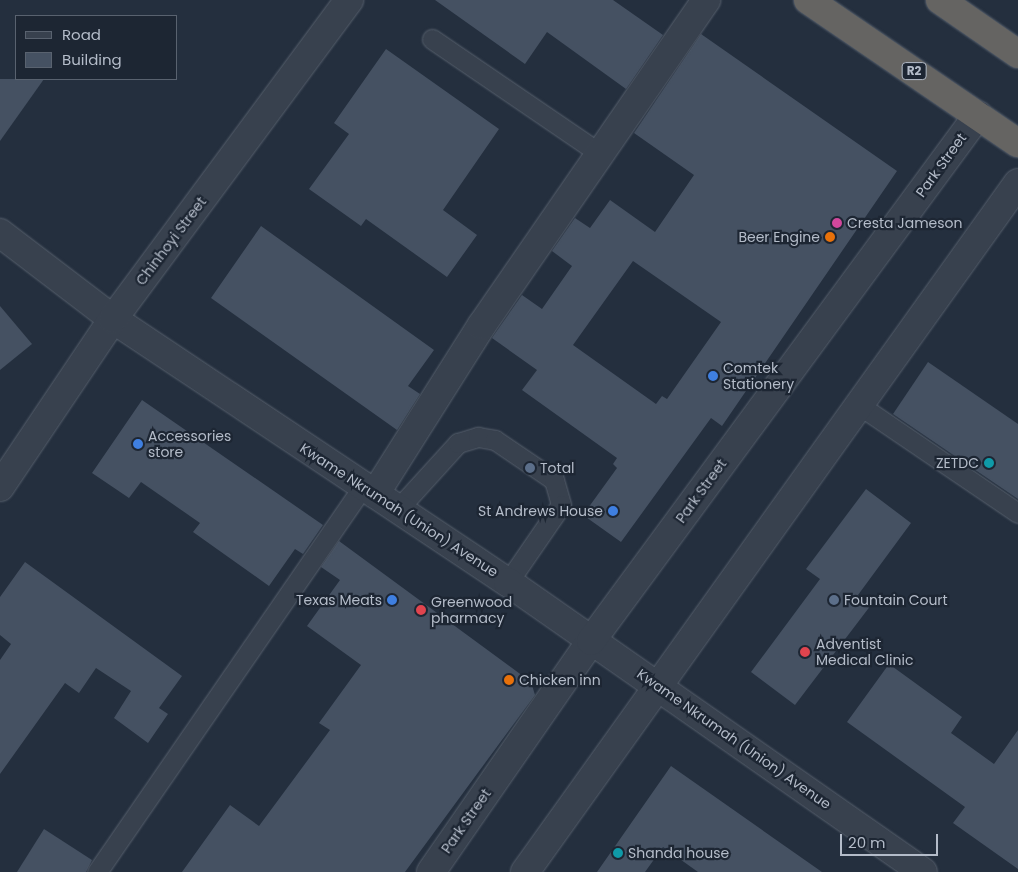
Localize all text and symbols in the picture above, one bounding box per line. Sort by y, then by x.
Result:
legend [15,15,178,80]
text: Road [62,24,101,45]
text: Building [62,49,122,70]
road number: R2 [902,61,926,80]
street label: Park Street [912,130,970,200]
street label: Chinhoyi Street [132,194,210,288]
place label: Cresta Jameson [847,215,963,231]
marker: Cresta Jameson [831,217,843,229]
place label: Beer Engine [738,229,820,245]
marker: Beer Engine [824,231,836,243]
place label: Comtek Stationery [723,360,794,392]
marker: Comtek Stationery [707,370,719,382]
place label: Accessories store [148,428,231,461]
marker: Accessories store [132,438,144,450]
street label: Kwame Nkrumah (Union) Avenue [297,440,501,580]
place label: ZETDC [936,455,979,471]
street label: Park Street [672,456,730,526]
marker: ZETDC [983,457,995,469]
place label: Total [540,460,575,476]
marker: Total [524,462,536,474]
place label: St Andrews House [478,503,603,519]
marker: St Andrews House [607,505,619,517]
place label: Texas Meats [296,592,382,608]
place label: Fountain Court [844,592,948,608]
marker: Texas Meats [386,594,398,606]
place label: Greenwood pharmacy [431,594,512,626]
marker: Fountain Court [828,594,840,606]
marker: Greenwood pharmacy [415,604,427,616]
place label: Adventist Medical Clinic [816,636,913,669]
marker: Adventist Medical Clinic [798,645,812,659]
street label: Kwame Nkrumah (Union) Avenue [634,665,834,813]
place label: Chicken inn [519,672,601,688]
marker: Chicken inn [503,674,515,686]
street label: Park Street [438,786,494,856]
scale bar [843,824,940,856]
text: 20 m [848,832,886,853]
place label: Shanda house [628,845,729,861]
marker: Shanda house [612,847,624,859]

